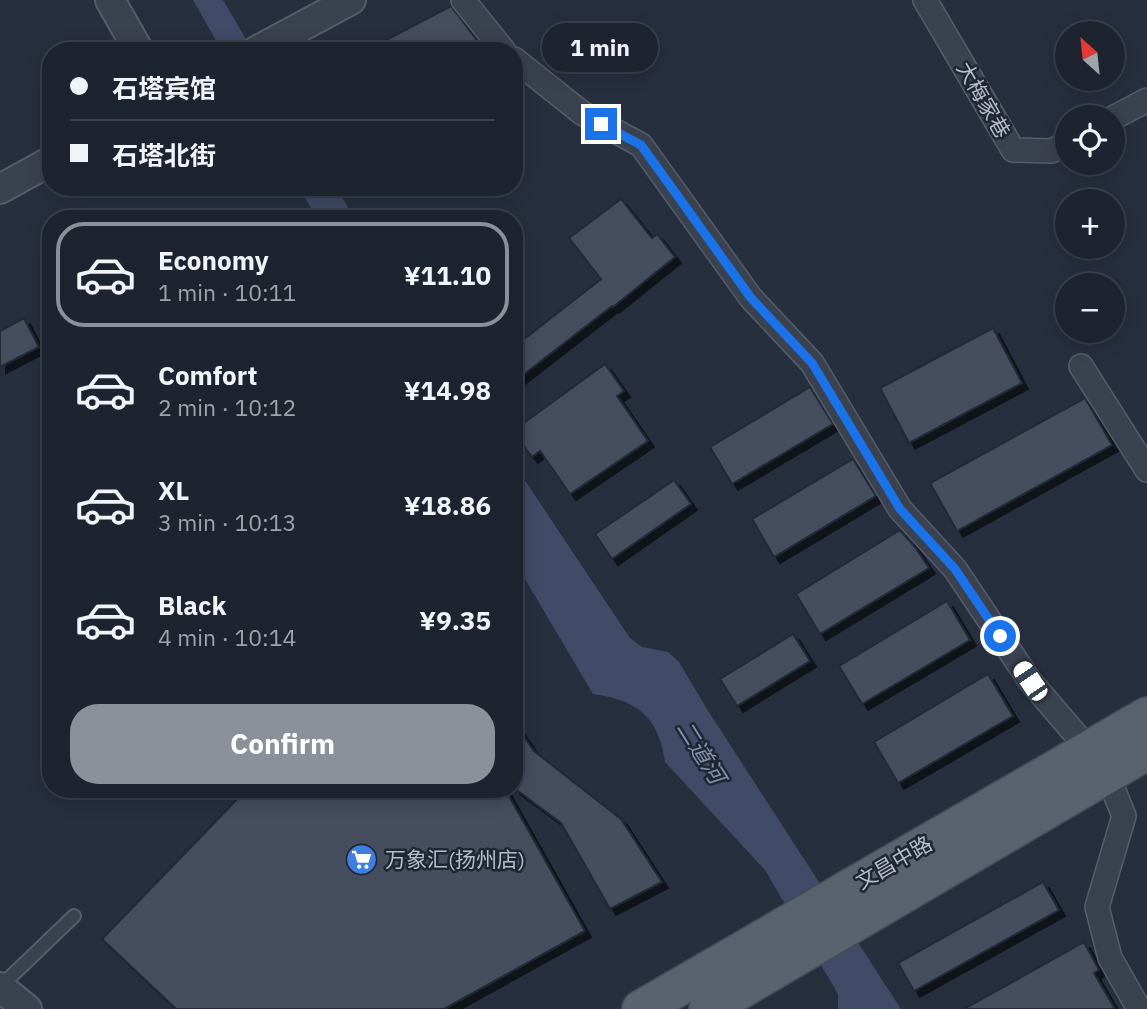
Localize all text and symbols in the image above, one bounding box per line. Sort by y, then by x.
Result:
north arrow [1055,21,1125,91]
map controls [1055,21,1125,343]
callout: 1 min [543,23,659,72]
text: 1 min [570,32,630,62]
street label: 大梅家巷 [951,56,1017,143]
text: 石塔宾馆 [112,71,216,105]
button: locate [1055,105,1125,175]
route end [585,108,617,140]
text: 石塔北街 [112,138,216,172]
button: + [1055,189,1125,259]
icon: car [74,243,137,306]
text: Economy [158,243,269,277]
text: ¥11.10 [404,258,491,292]
button: − [1055,273,1125,343]
text: 1 min · 10:11 [158,277,296,307]
icon: car [74,358,137,421]
text: Comfort [158,358,257,392]
text: ¥14.98 [404,373,491,407]
text: 2 min · 10:12 [158,392,296,422]
icon: car [74,473,137,536]
text: XL [158,473,189,507]
text: ¥18.86 [404,488,491,522]
text: 3 min · 10:13 [158,507,296,537]
icon: car [74,588,137,651]
text: Black [158,588,226,622]
text: ¥9.35 [419,603,491,637]
route start [984,620,1016,652]
text: 4 min · 10:14 [158,622,296,652]
car [1010,658,1051,704]
button: Confirm [70,704,495,784]
water label: 二道河 [671,714,735,792]
street label: 文昌中路 [850,829,937,895]
supermarket icon: 万象汇(扬州店) [345,843,379,877]
place label: 万象汇(扬州店) [385,845,525,873]

